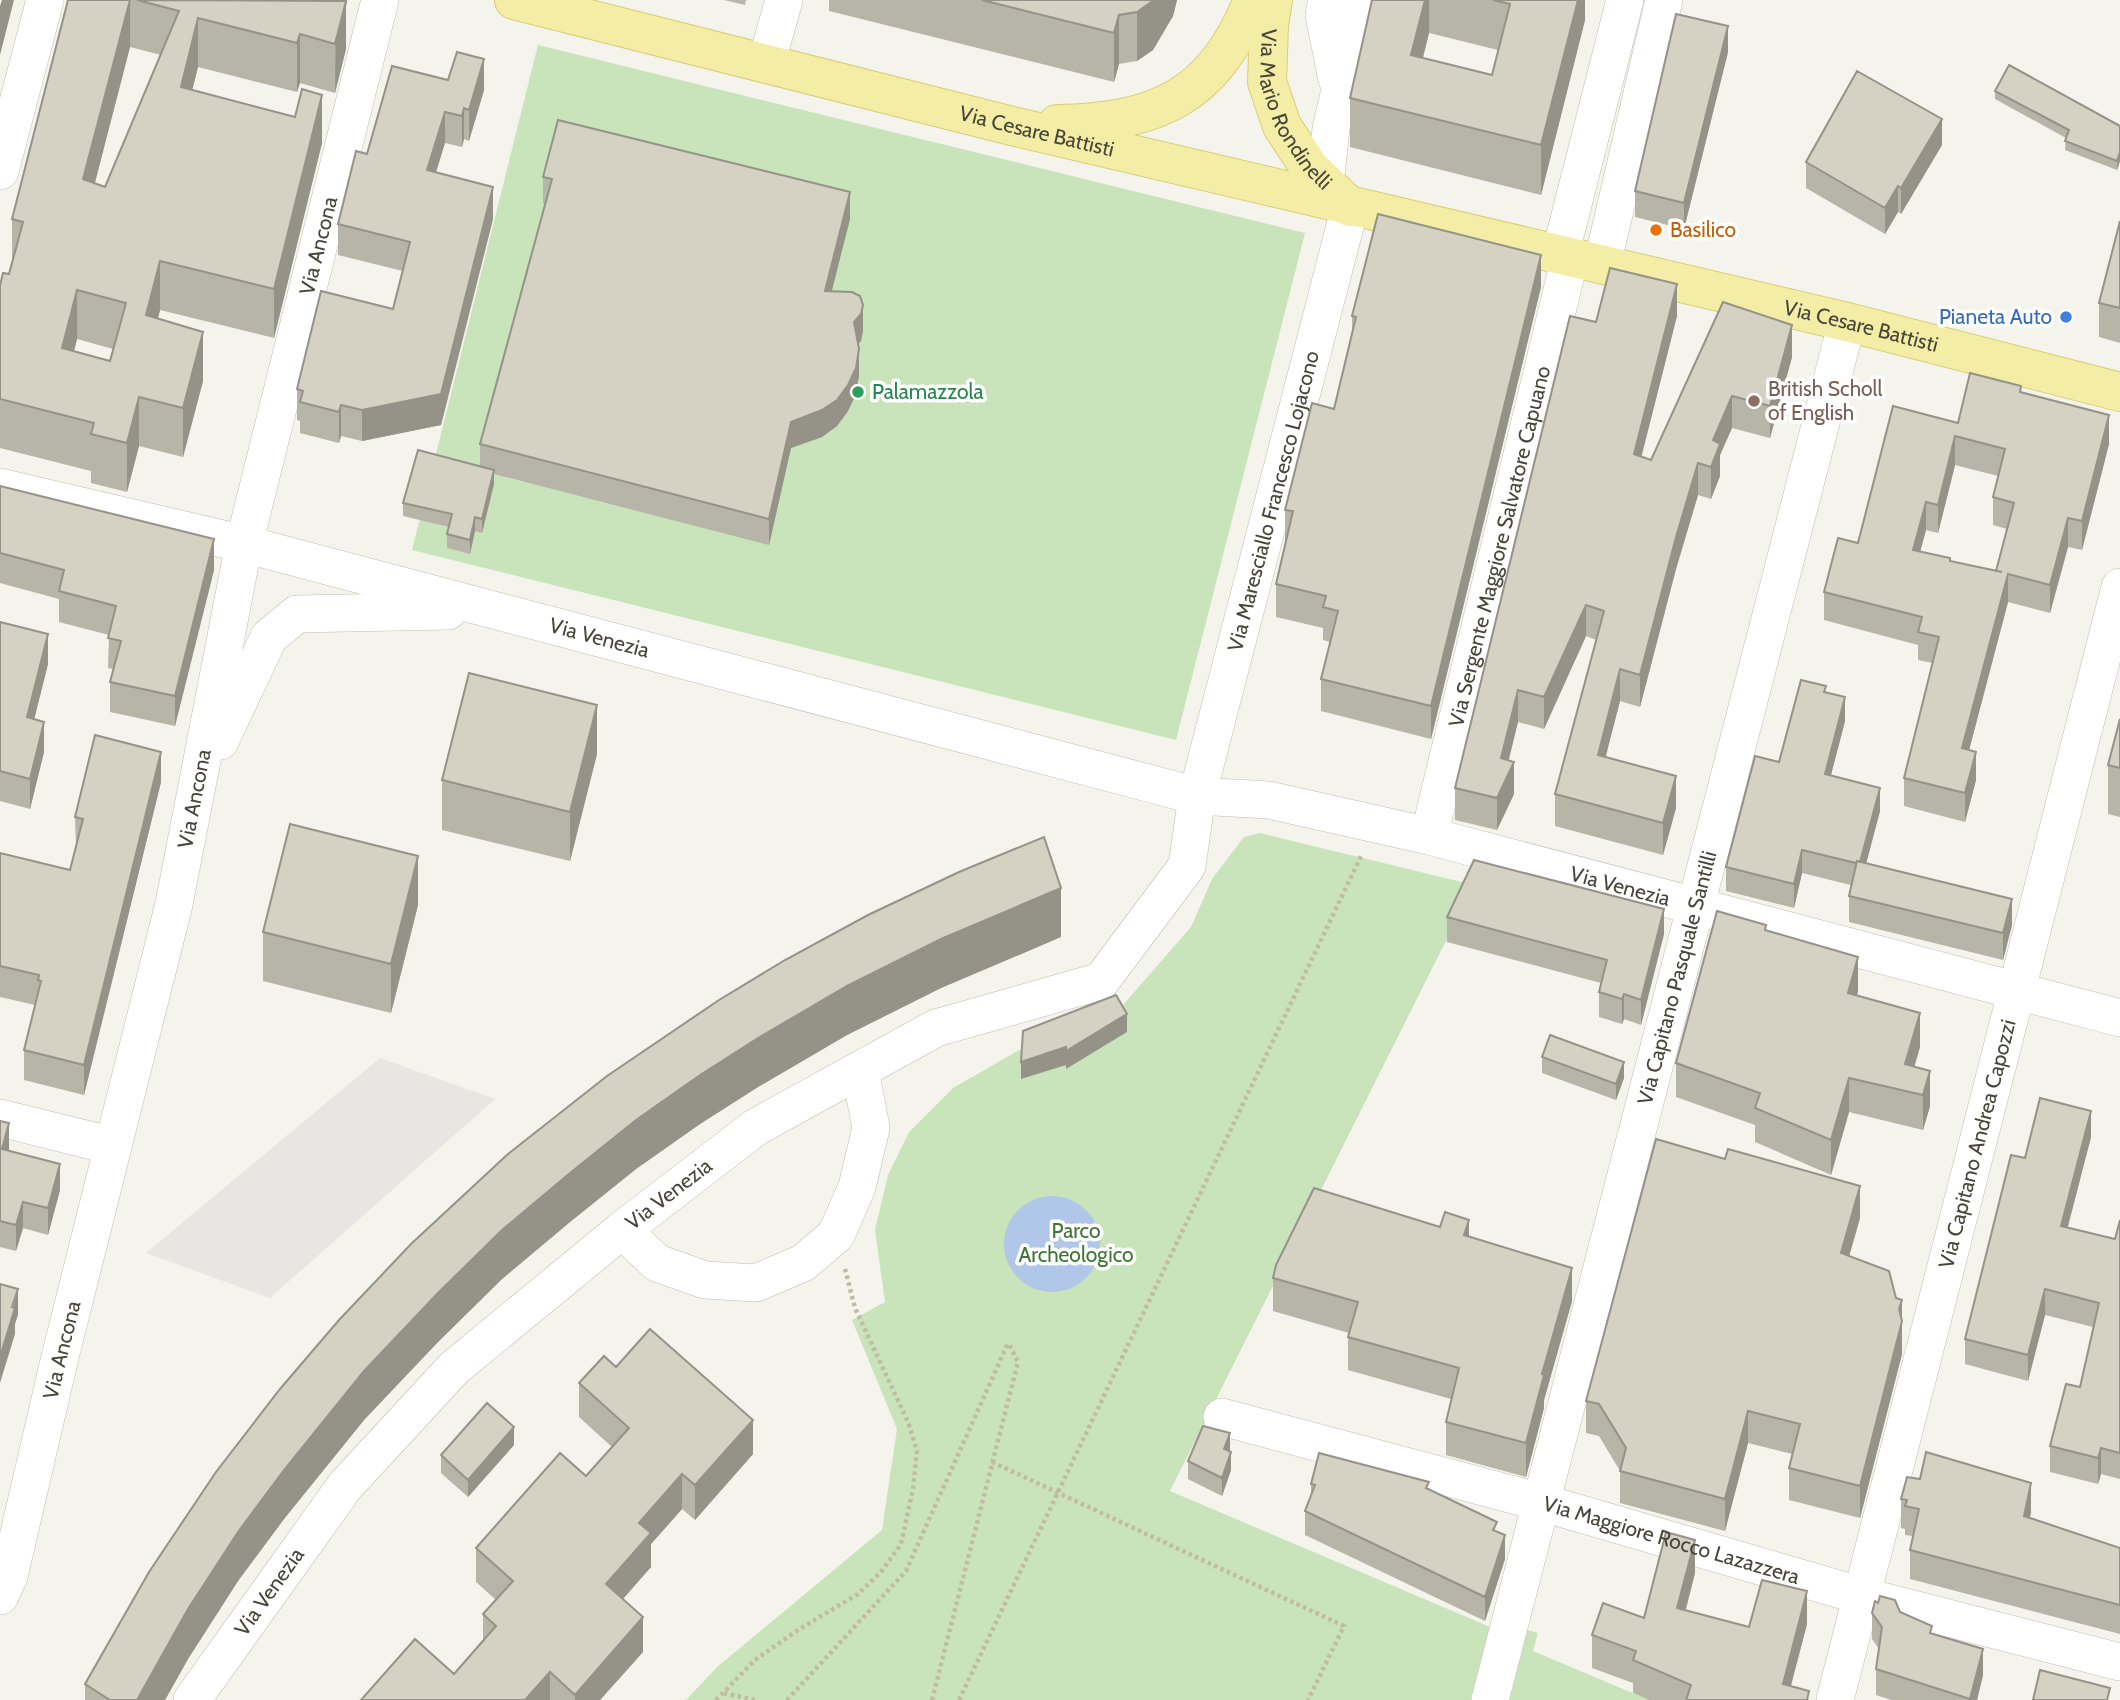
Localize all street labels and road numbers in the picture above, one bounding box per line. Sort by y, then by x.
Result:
street label: Via Mario Rondinelli [1255,28,1337,195]
street label: Via Cesare Battisti [957,100,1117,162]
street label: Via Ancona [294,194,342,297]
street label: Via Cesare Battisti [1781,295,1941,357]
street label: Via Maresciallo Francesco Lojacono [1222,348,1324,654]
street label: Via Sergente Maggiore Salvatore Capuano [1443,363,1555,730]
street label: Via Venezia [547,612,652,663]
street label: Via Ancona [172,747,216,851]
street label: Via Capitano Pasquale Santilli [1632,848,1721,1107]
street label: Via Venezia [1568,861,1673,911]
street label: Via Capitano Andrea Capozzi [1933,1017,2021,1271]
street label: Via Venezia [620,1153,717,1235]
street label: Via Ancona [38,1298,86,1402]
street label: Via Maggiore Rocco Lazazzera [1540,1491,1803,1589]
street label: Via Venezia [229,1543,309,1640]

